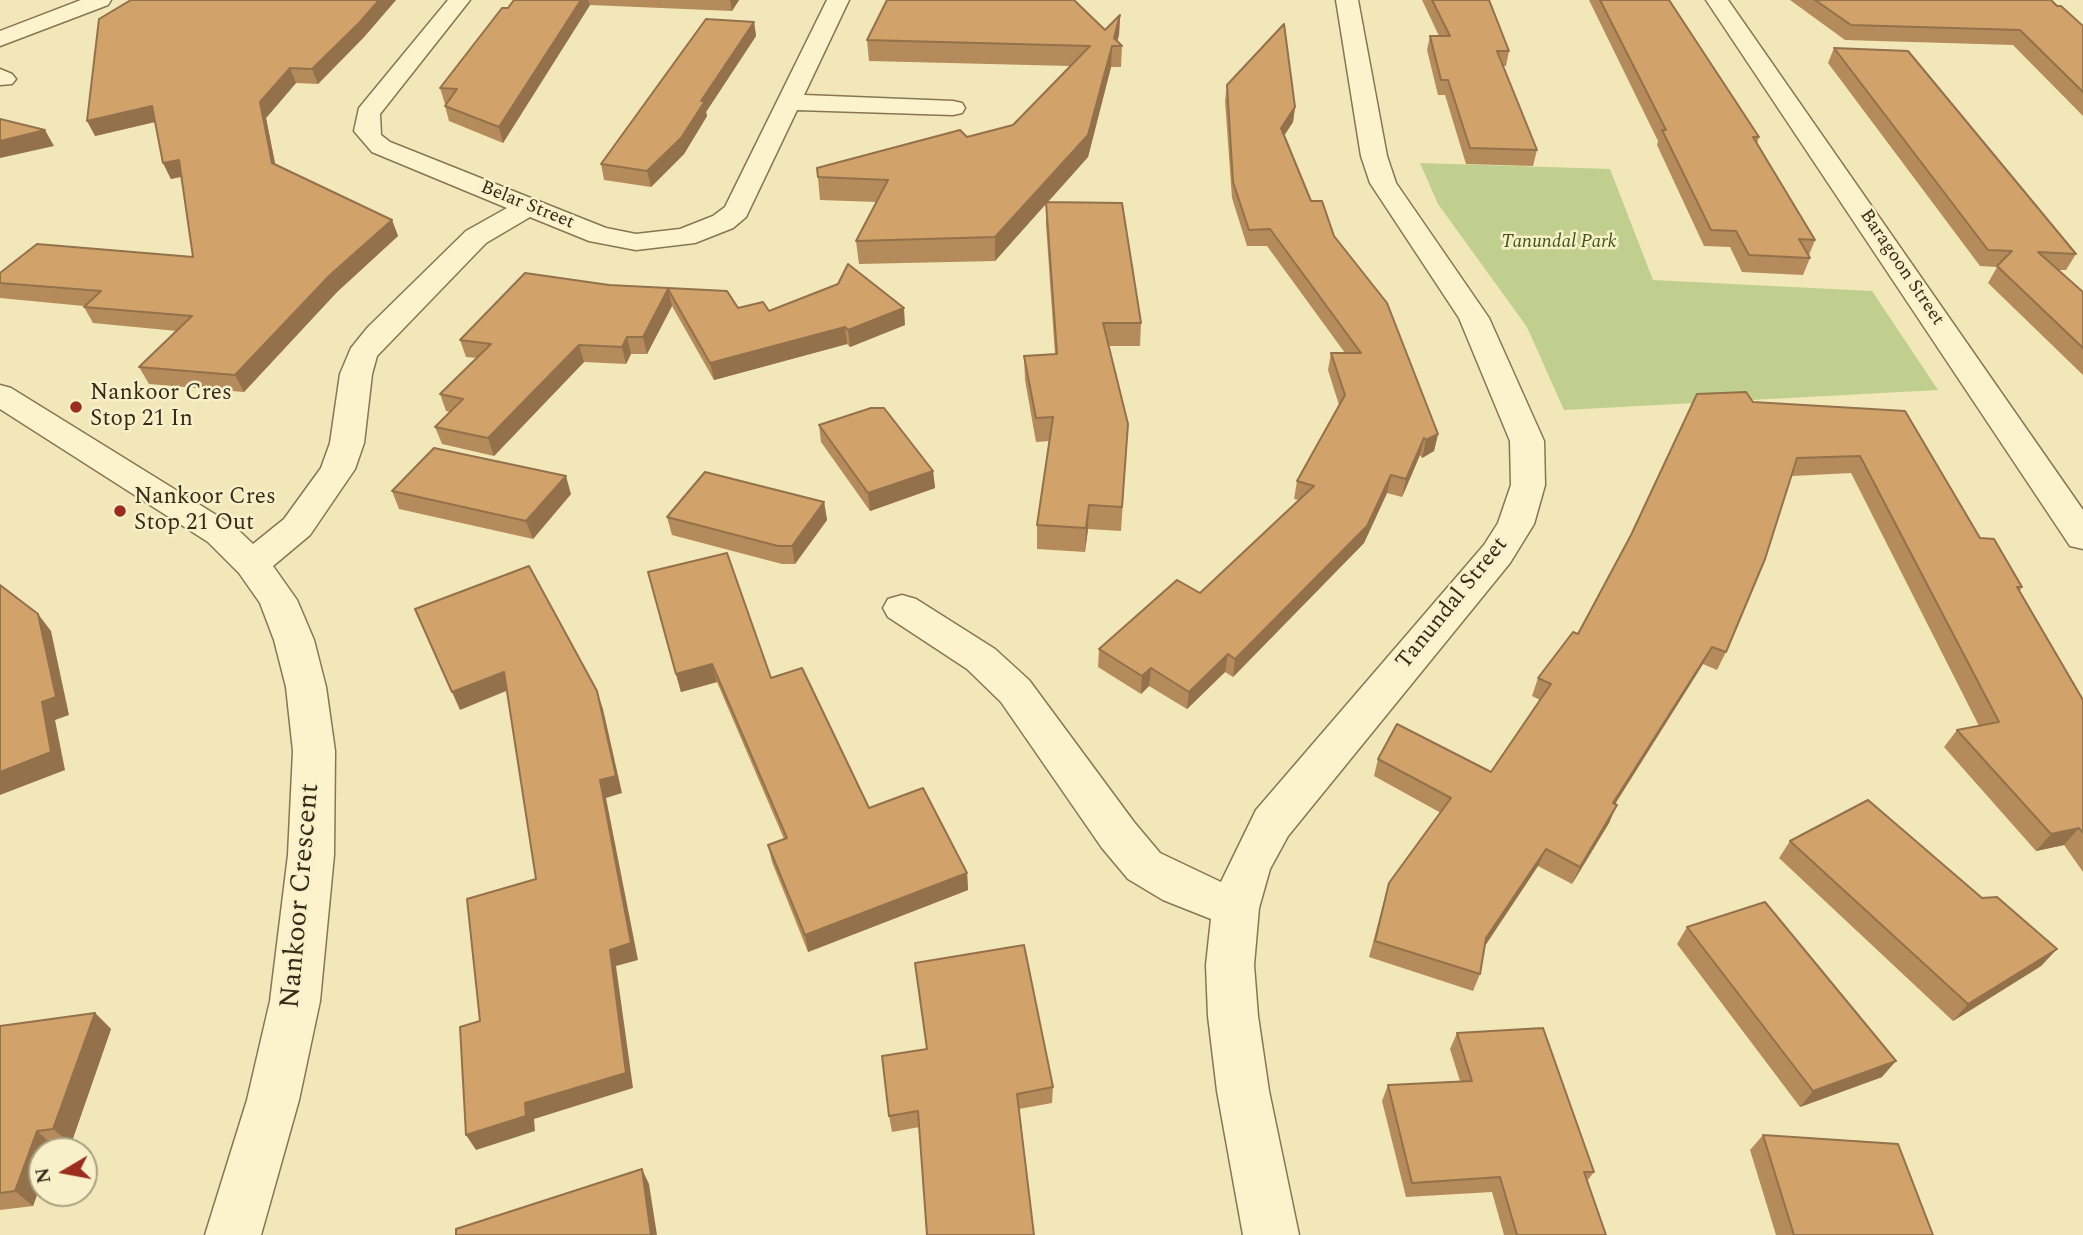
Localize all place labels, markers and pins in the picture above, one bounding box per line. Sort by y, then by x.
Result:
place label: Nankoor Cres Stop 21 In [90,380,232,434]
marker: Nankoor Cres Stop 21 In [68,399,84,415]
place label: Nankoor Cres Stop 21 Out [134,484,276,538]
marker: Nankoor Cres Stop 21 Out [112,503,128,519]

